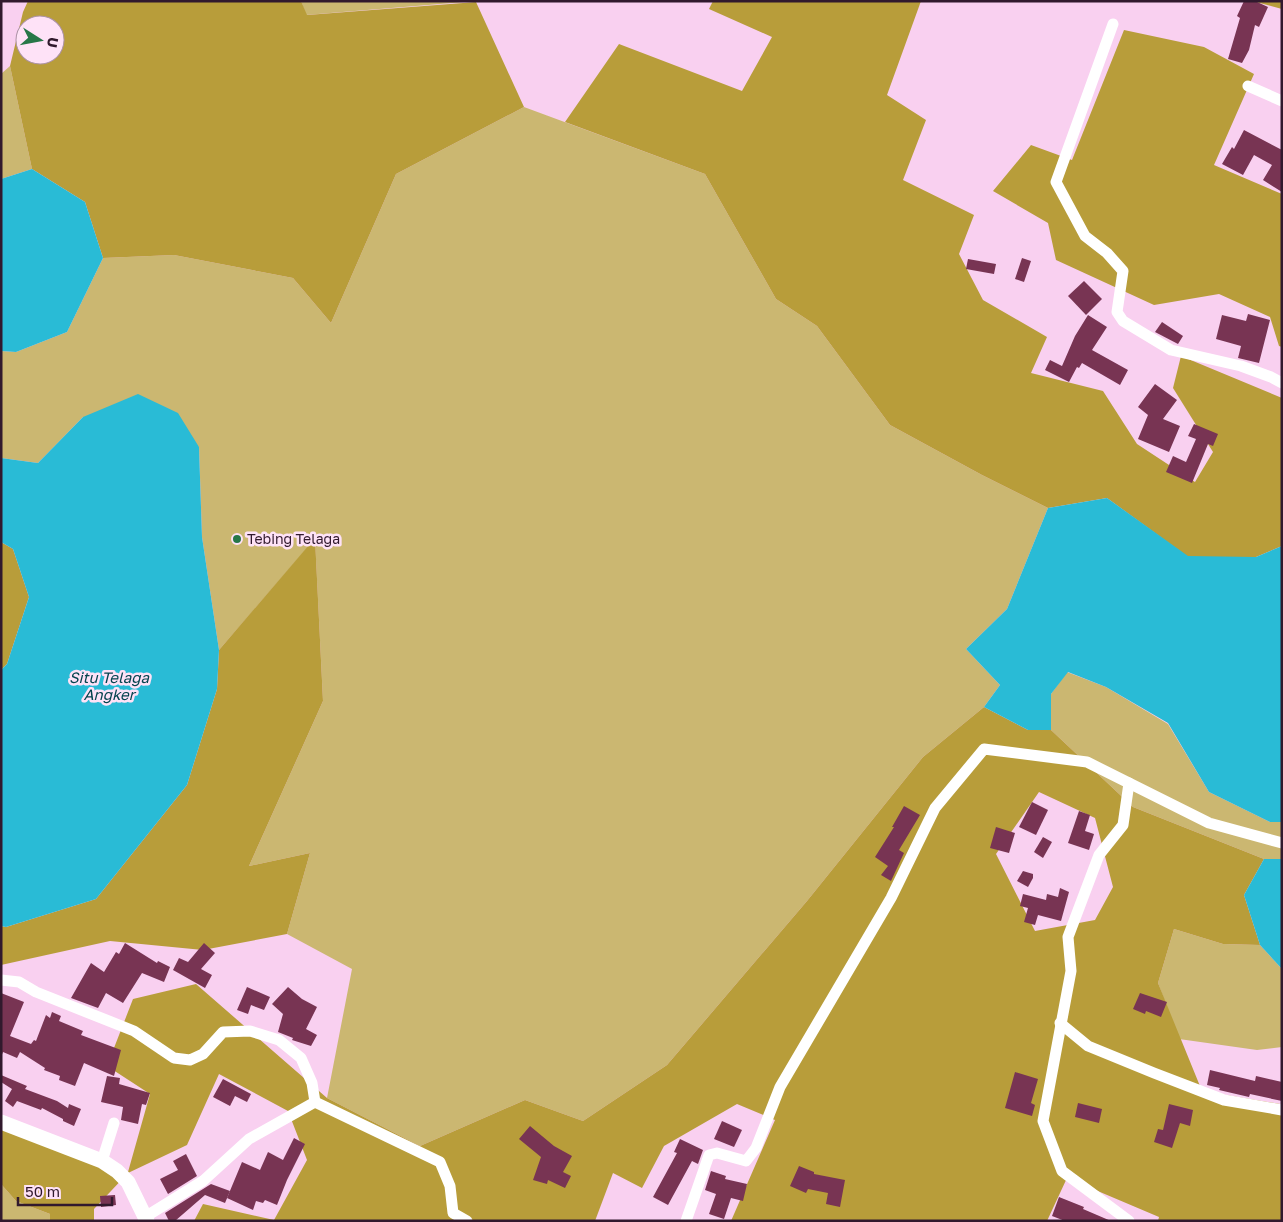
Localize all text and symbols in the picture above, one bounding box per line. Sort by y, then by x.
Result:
north arrow [15,15,65,65]
text: U [44,36,63,49]
place label: Tebing Telaga [247,530,340,547]
marker: Tebing Telaga [231,533,243,545]
water label: Situ Telaga Angker [69,668,150,704]
scale bar [18,1174,111,1206]
text: 50 m [25,1182,60,1200]

